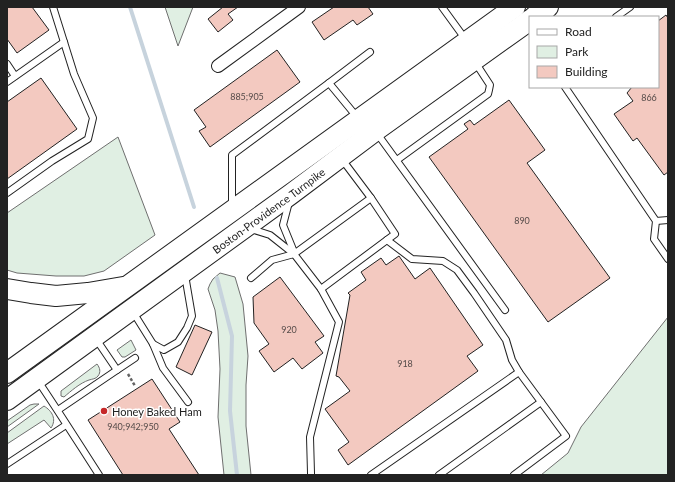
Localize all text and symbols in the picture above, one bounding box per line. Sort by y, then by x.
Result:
legend [529,16,659,88]
text: Road [565,24,592,39]
text: Park [565,44,589,59]
text: Building [565,64,608,79]
house number: 885;905 [230,91,264,102]
house number: 866 [641,92,657,103]
street label: Boston-Providence Turnpike [209,164,327,256]
house number: 890 [514,215,530,226]
house number: 920 [281,324,297,335]
house number: 918 [397,358,413,369]
place label: Honey Baked Ham [112,405,202,418]
marker: Honey Baked Ham [99,406,109,416]
house number: 940;942;950 [107,421,159,432]

